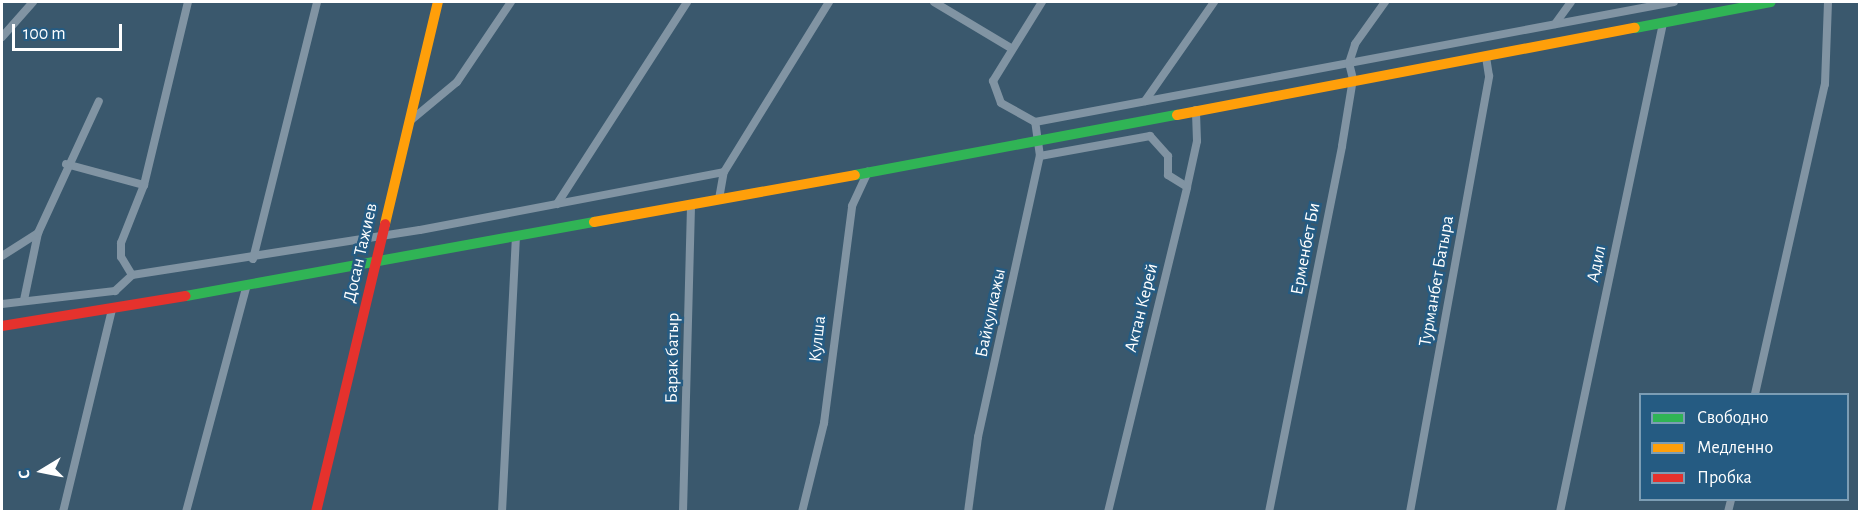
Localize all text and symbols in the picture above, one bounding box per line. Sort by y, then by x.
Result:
scale bar [15,12,124,50]
text: 100 m [23,25,66,43]
street label: Досан Тажиев [339,201,383,305]
street label: Ерменбет Би [1286,201,1326,297]
street label: Турманбет Батыра [1415,214,1459,348]
street label: Адил [1583,243,1611,285]
street label: Актан Керей [1121,261,1163,355]
street label: Байкулкажы [971,267,1011,359]
street label: Барак батыр [661,312,685,404]
street label: Кулша [805,315,831,363]
legend [1639,393,1849,501]
text: Свободно [1697,409,1769,427]
text: Медленно [1697,439,1773,457]
north arrow [12,441,72,501]
text: С [16,468,33,480]
text: Пробка [1697,469,1752,487]

